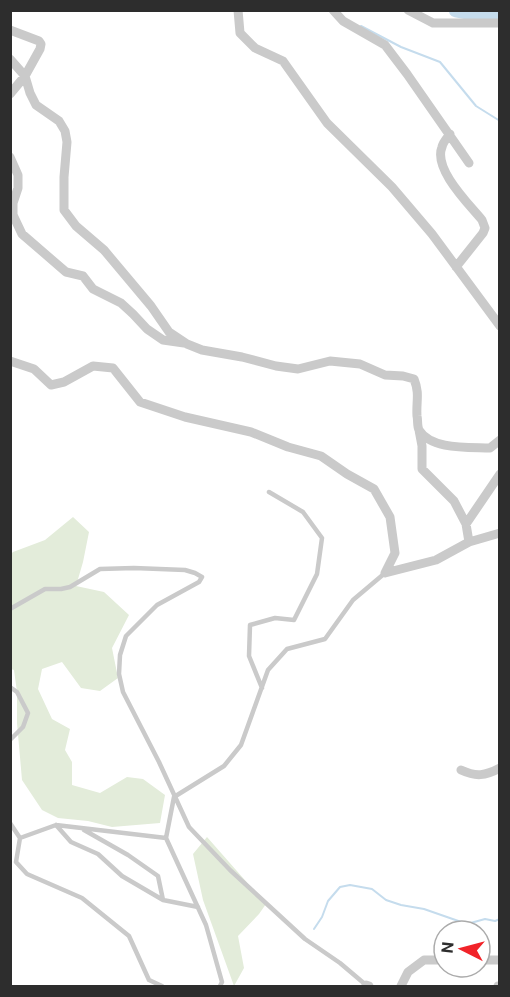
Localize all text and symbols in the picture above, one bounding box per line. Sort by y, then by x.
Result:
north arrow [432,919,492,979]
text: N [438,941,458,954]

